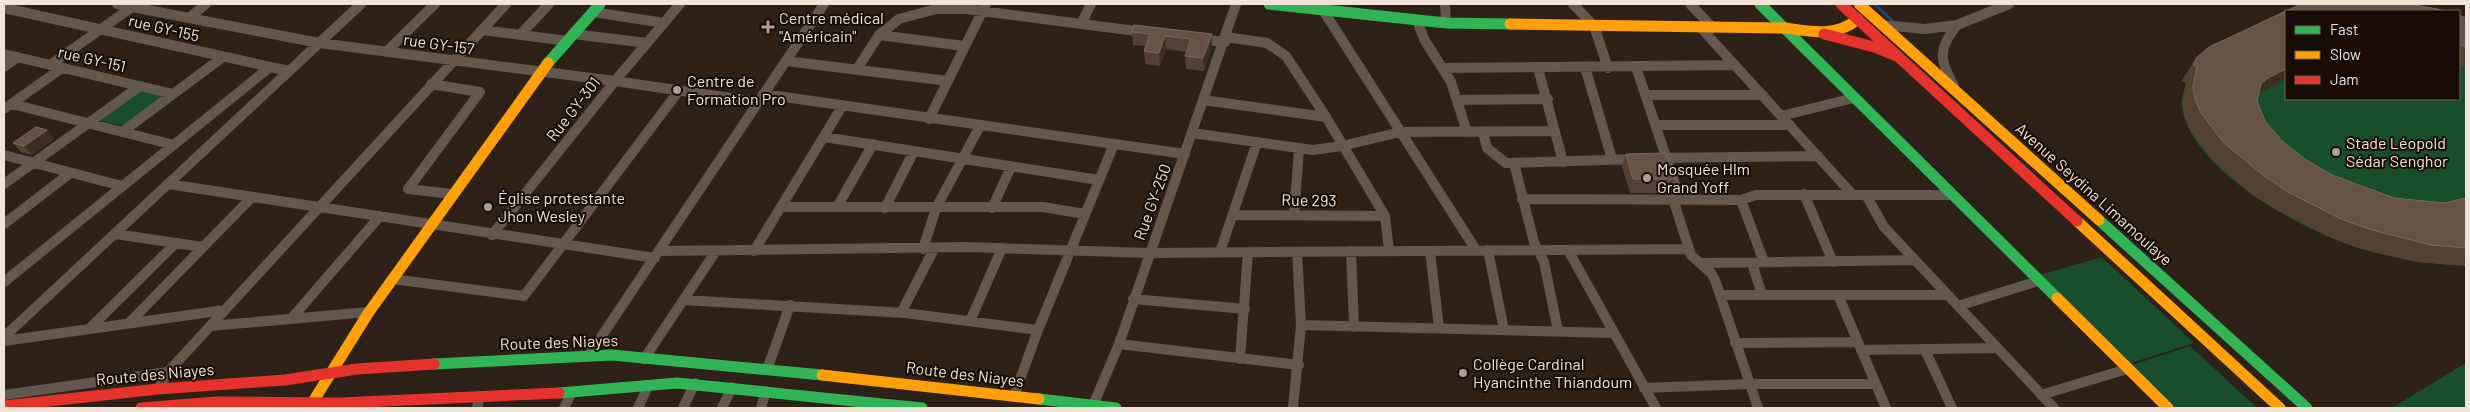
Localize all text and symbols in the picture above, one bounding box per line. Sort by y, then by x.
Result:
place label: Centre médical "Américain" [779,8,884,45]
street label: rue GY-155 [127,10,201,45]
legend [2285,10,2460,100]
marker: Centre médical "Américain" [761,20,775,34]
text: Fast [2330,20,2358,38]
street label: rue GY-157 [402,29,476,58]
street label: rue GY-151 [56,41,128,76]
text: Slow [2330,45,2361,63]
text: Jam [2330,70,2359,88]
place label: Centre de Formation Pro [687,71,786,108]
street label: Rue GY-301 [542,73,604,145]
marker: Centre de Formation Pro [671,84,683,96]
street label: Avenue Seydina Limamoulaye [2012,118,2177,269]
place label: Stade Léopold Sédar Senghor [2346,133,2448,170]
marker: Stade Léopold Sédar Senghor [2330,146,2342,158]
place label: Mosquée Hlm Grand Yoff [1657,159,1750,196]
street label: Rue GY-250 [1129,161,1174,243]
marker: Mosquée Hlm Grand Yoff [1641,172,1653,184]
place label: Église protestante Jhon Wesley [498,188,625,225]
street label: Rue 293 [1281,190,1337,209]
marker: Église protestante Jhon Wesley [482,201,494,213]
street label: Route des Niayes [499,330,619,353]
place label: Collège Cardinal Hyancinthe Thiandoum [1473,354,1632,391]
street label: Route des Niayes [905,357,1025,390]
street label: Route des Niayes [95,359,215,388]
marker: Collège Cardinal Hyancinthe Thiandoum [1457,367,1469,379]

